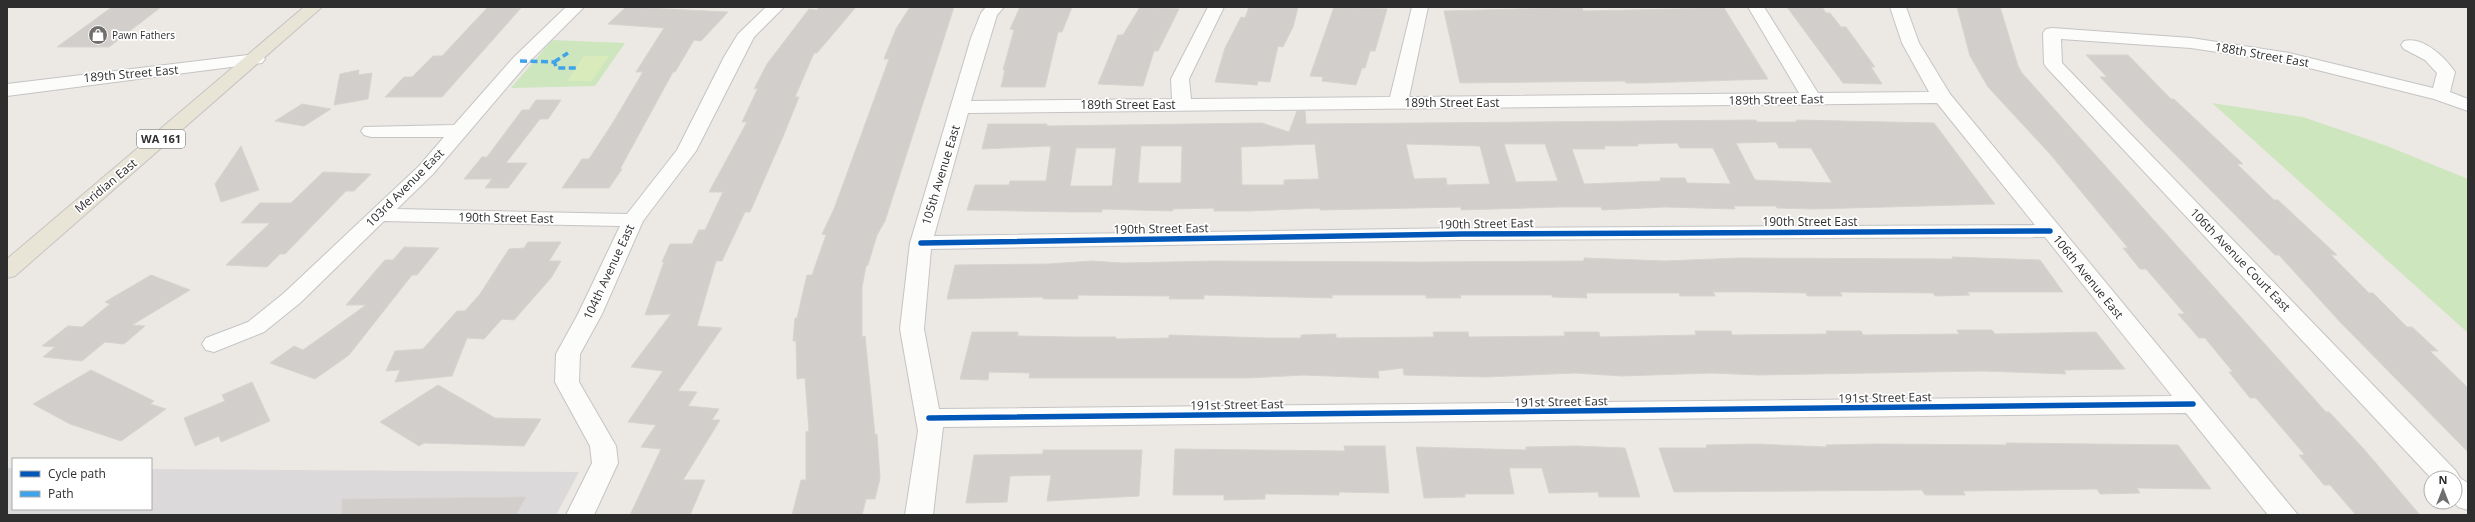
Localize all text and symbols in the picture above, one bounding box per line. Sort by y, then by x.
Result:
shop icon: Pawn Fathers [87,24,109,46]
place label: Pawn Fathers [112,28,175,42]
street label: 188th Street East [2214,38,2310,71]
street label: 189th Street East [83,61,179,86]
street label: 189th Street East [1728,90,1824,109]
street label: 189th Street East [1404,94,1500,111]
street label: 189th Street East [1080,96,1176,113]
street label: 105th Avenue East [917,123,964,227]
road number: WA 161 [137,130,185,148]
street label: 103rd Avenue East [362,145,447,230]
street label: Meridian East [71,155,140,217]
street label: 106th Avenue Court East [2186,204,2294,315]
street label: 190th Street East [458,208,554,227]
street label: 190th Street East [1762,213,1858,230]
street label: 190th Street East [1438,214,1534,233]
street label: 190th Street East [1113,219,1209,238]
street label: 104th Avenue East [579,221,638,322]
street label: 106th Avenue East [2049,231,2128,322]
street label: 191st Street East [1838,388,1932,407]
street label: 191st Street East [1514,392,1608,411]
street label: 191st Street East [1190,395,1284,414]
legend [12,458,152,510]
text: Cycle path [48,465,106,482]
north arrow [2423,470,2463,510]
text: N [2439,472,2447,487]
text: Path [48,485,74,502]

